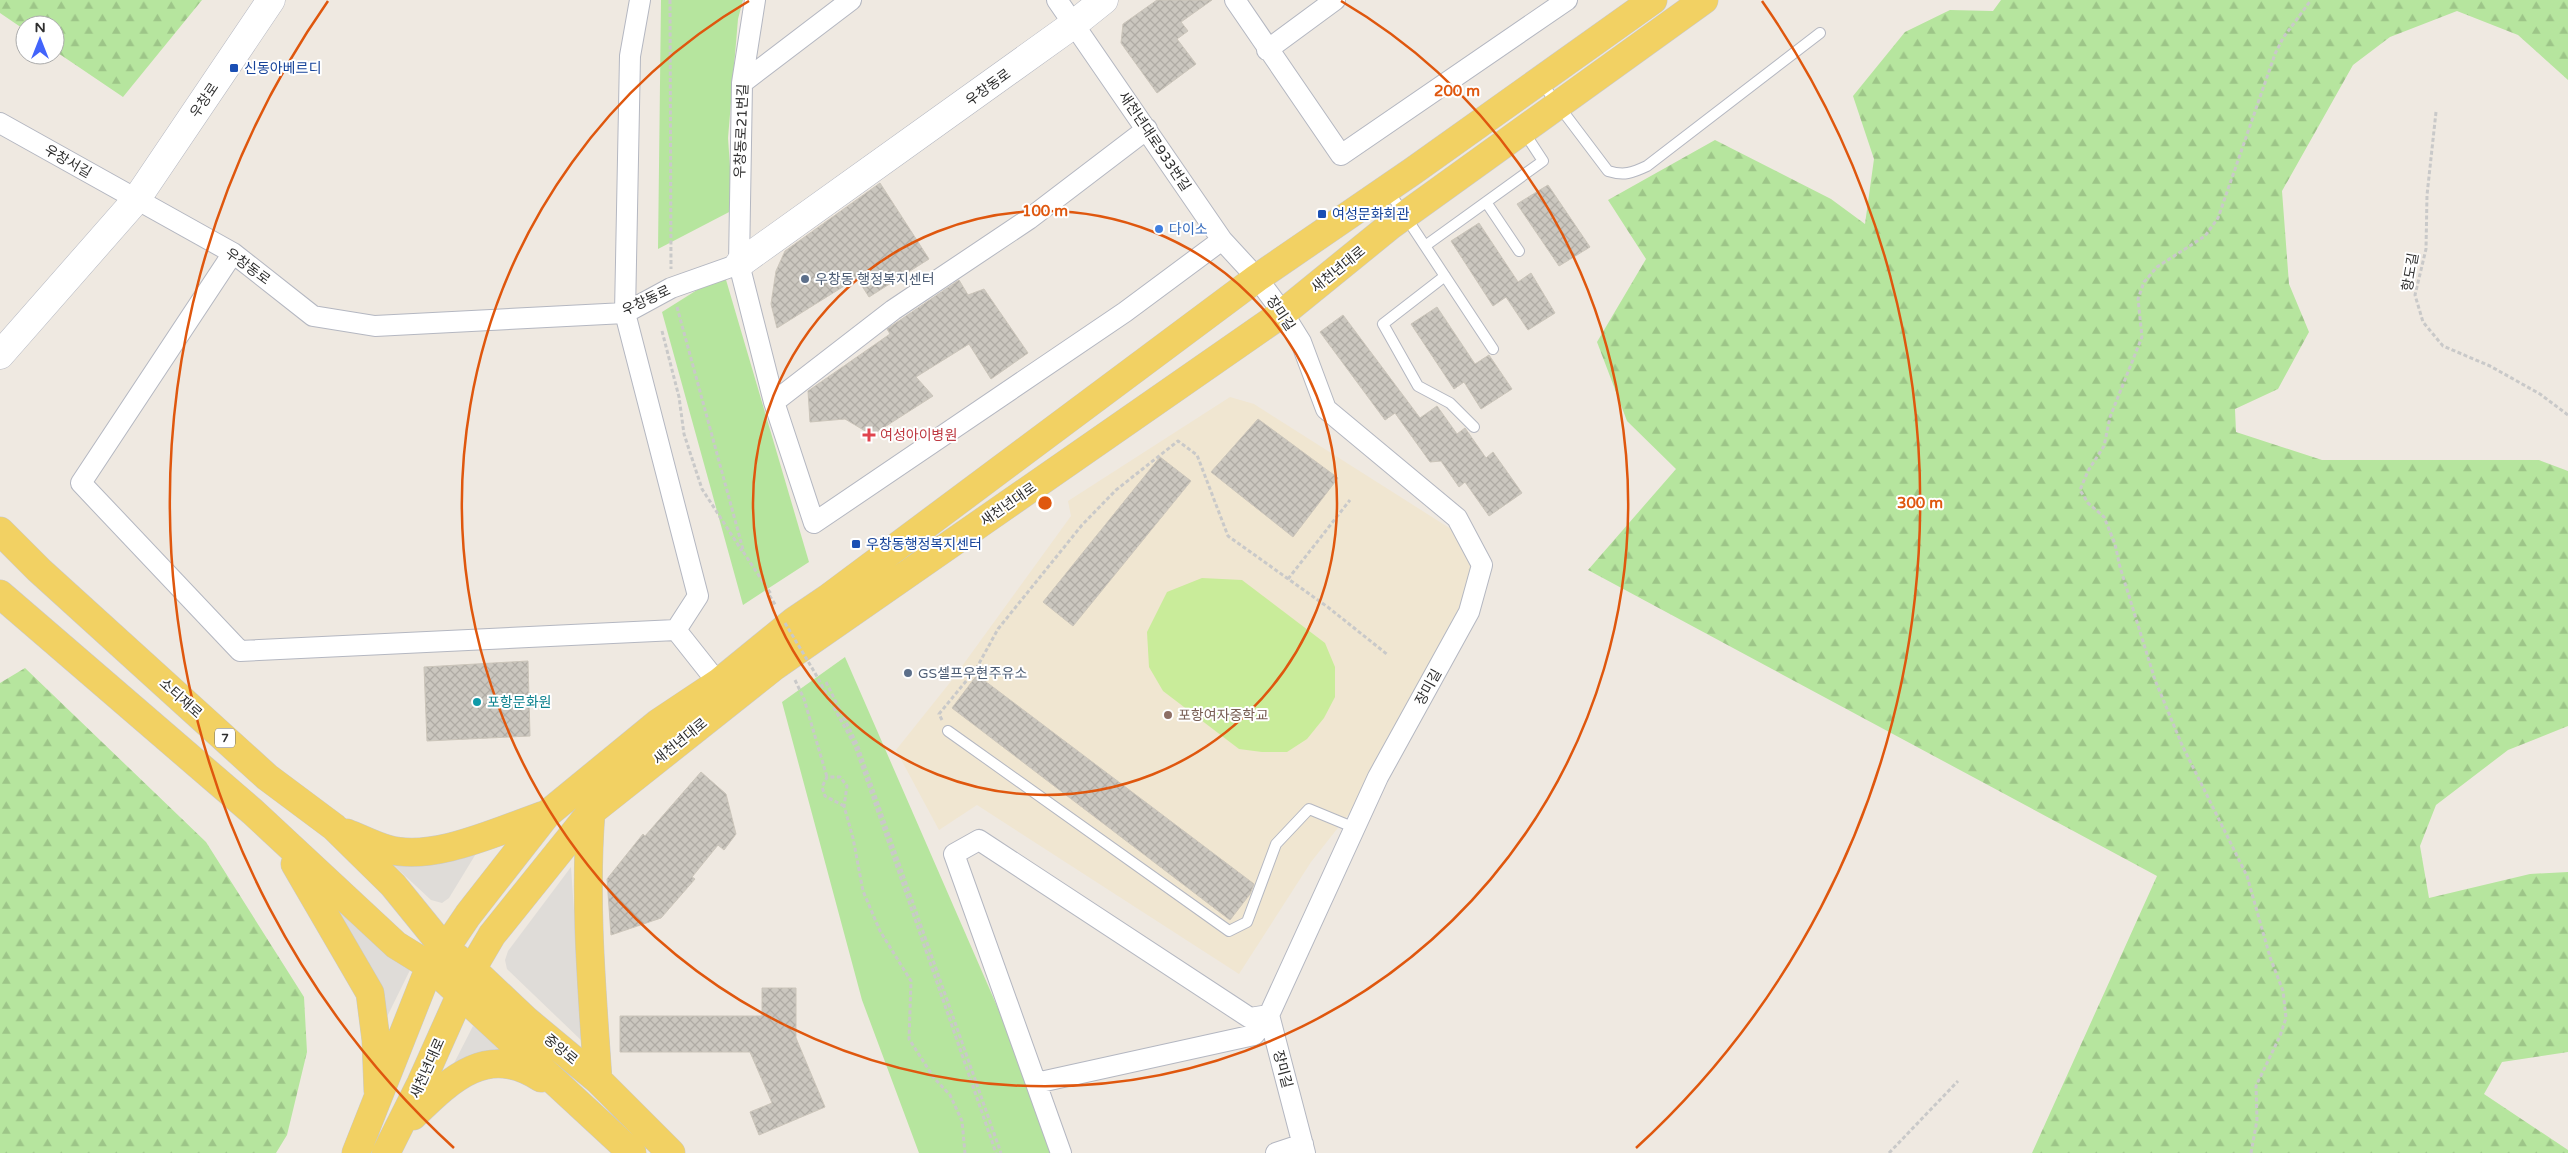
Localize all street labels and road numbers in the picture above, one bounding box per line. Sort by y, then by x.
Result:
street label: 우창동로 [962,65,1014,109]
street label: 우창로 [187,79,222,121]
street label: 우창동로21번길 [731,83,752,179]
street label: 새천년대로933번길 [1115,88,1194,194]
street label: 우창서길 [41,141,94,182]
street label: 새천년대로 [1308,242,1369,296]
street label: 우창동로 [222,244,274,288]
street label: 항도길 [2399,252,2422,293]
street label: 우창동로 [619,282,673,319]
street label: 장미길 [1263,293,1298,334]
street label: 새천년대로 [977,479,1040,530]
street label: 장미길 [1412,666,1445,708]
street label: 소티재로 [156,675,206,722]
street label: 새천년대로 [650,714,711,768]
road number: 7 [215,728,235,748]
street label: 중앙로 [540,1030,581,1068]
street label: 새천년대로 [407,1035,448,1101]
street label: 장미길 [1269,1048,1296,1090]

